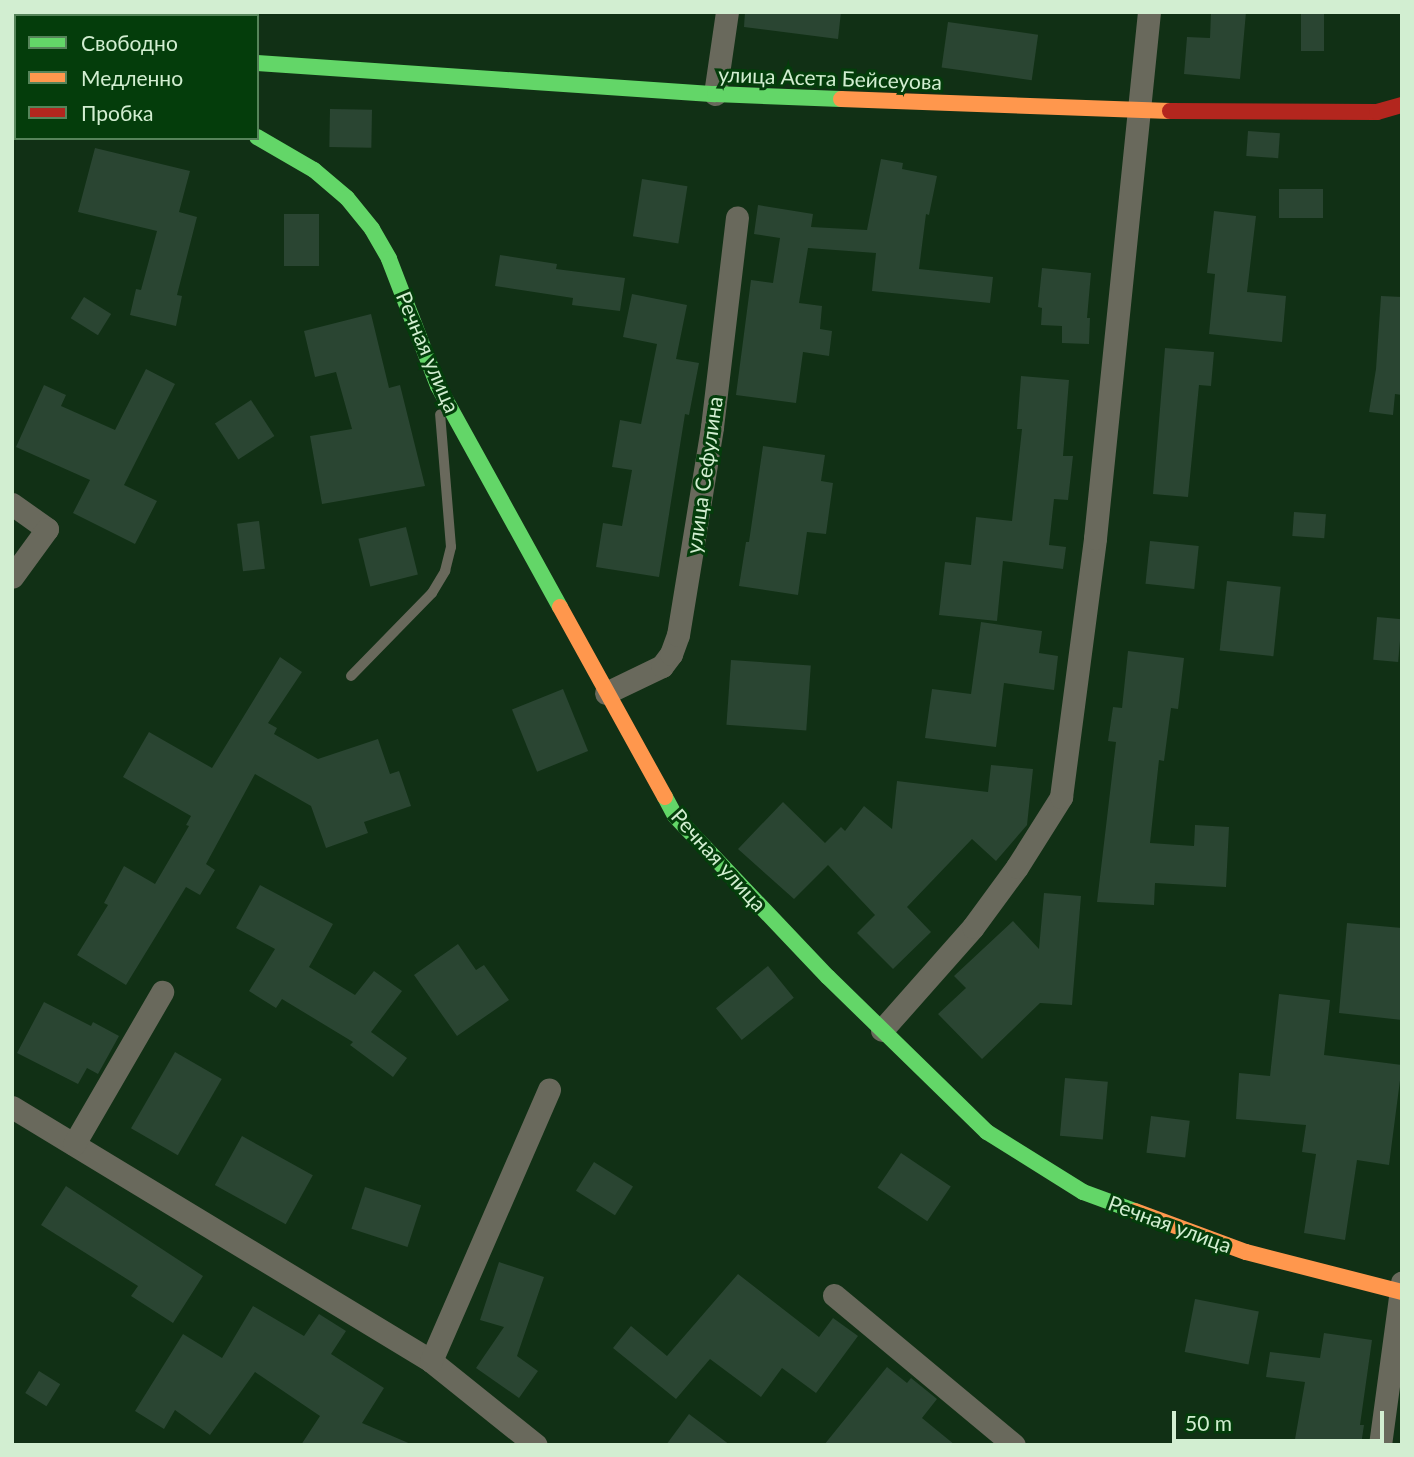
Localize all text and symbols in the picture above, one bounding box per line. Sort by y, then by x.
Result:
legend [14,14,259,140]
text: Свободно [81,30,178,55]
street label: улица Асета Бейсеуова [718,62,942,94]
text: Медленно [81,65,183,90]
text: Пробка [81,100,154,125]
street label: Речная улица [391,288,465,416]
street label: улица Сефулина [680,395,728,555]
street label: Речная улица [666,804,772,916]
street label: Речная улица [1105,1190,1235,1258]
scale bar [1176,1398,1388,1442]
text: 50 m [1185,1410,1232,1435]

